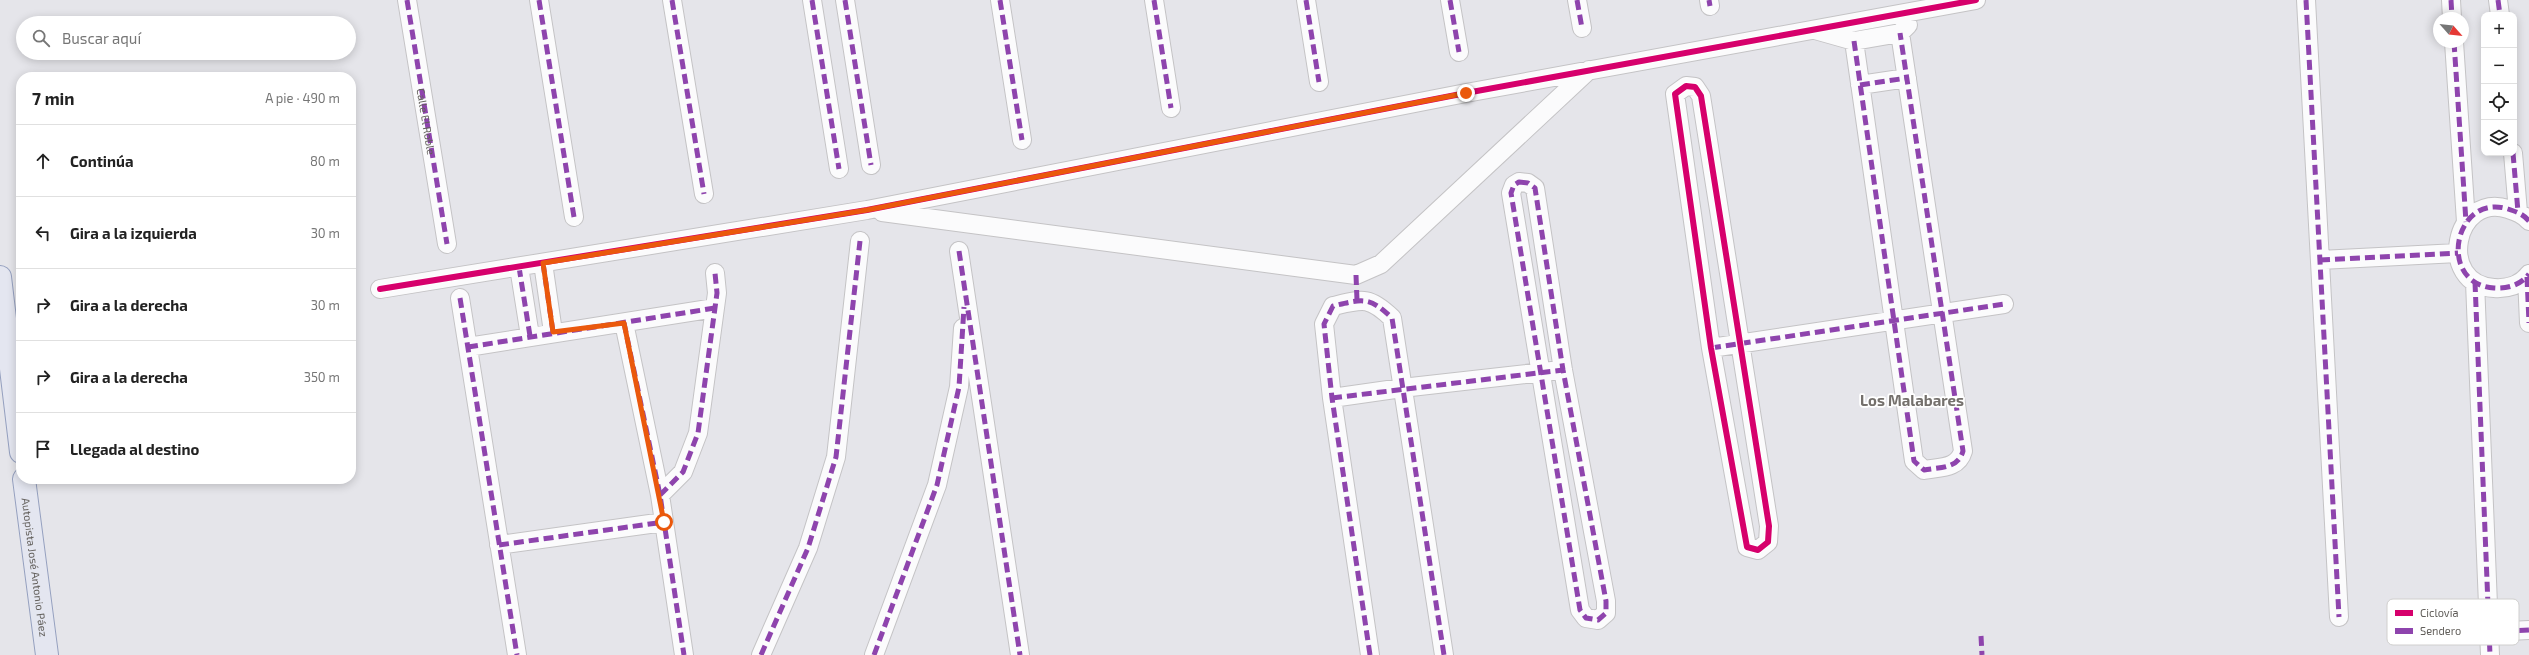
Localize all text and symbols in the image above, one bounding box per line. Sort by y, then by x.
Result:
north arrow [2433,12,2469,48]
map controls [2481,12,2517,156]
button: + [2481,12,2517,48]
search box [16,16,356,60]
icon: search [30,27,52,49]
text: Buscar aquí [62,29,141,47]
button: − [2481,48,2517,84]
route end [1457,84,1475,102]
button: locate [2481,84,2517,120]
street label: Calle El Roble [415,87,439,156]
text: 7 min [32,88,75,108]
text: A pie · 490 m [265,90,340,106]
button: layers [2481,120,2517,156]
icon: ahead [32,150,54,172]
text: Continúa [70,152,133,170]
text: 80 m [310,153,340,169]
icon: left [32,222,54,244]
text: Gira a la izquierda [70,224,197,242]
text: 30 m [311,225,340,241]
icon: right [32,294,54,316]
text: Gira a la derecha [70,296,188,314]
text: 30 m [311,297,340,313]
icon: right [32,366,54,388]
text: Gira a la derecha [70,368,188,386]
text: 350 m [304,369,340,385]
district label: Los Malabares [1860,391,1964,409]
icon: arrive [32,438,54,460]
text: Llegada al destino [70,440,199,458]
street label: Autopista José Antonio Páez [20,497,51,638]
route start [655,513,673,531]
legend [2387,599,2519,645]
text: Ciclovía [2420,606,2458,619]
text: Sendero [2420,624,2461,637]

